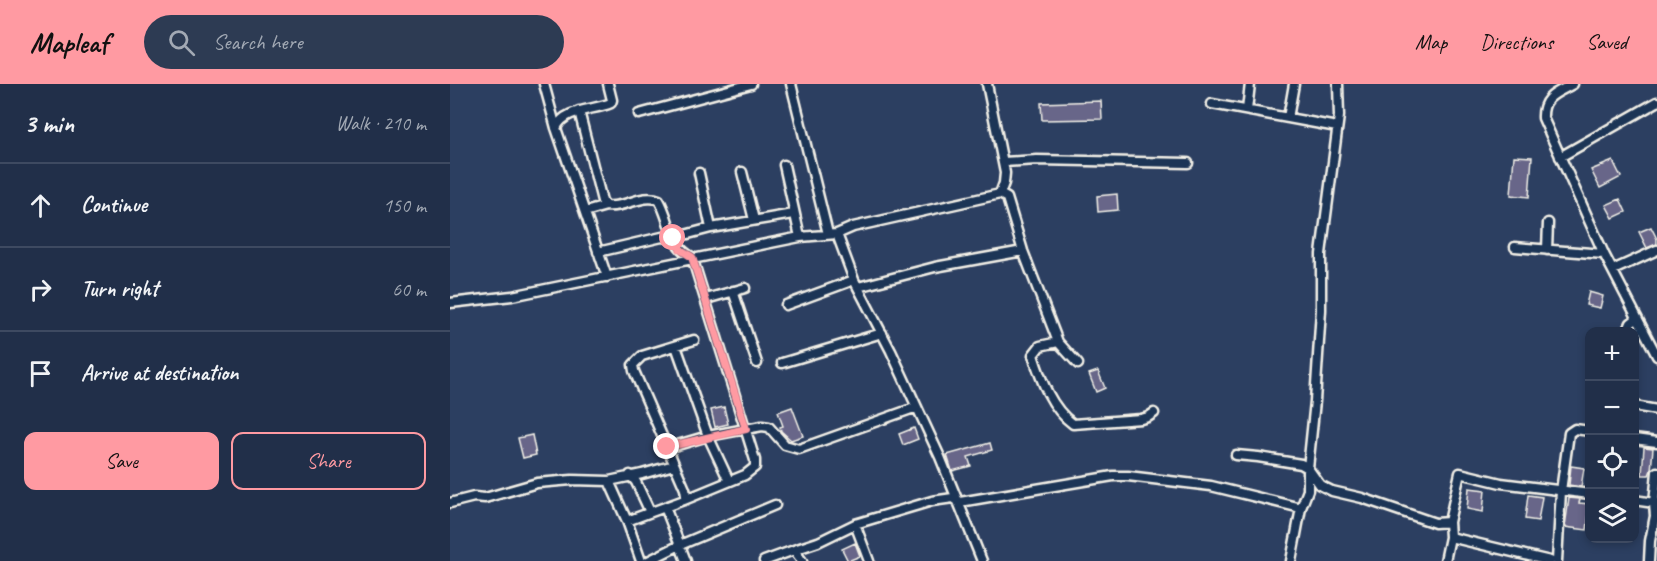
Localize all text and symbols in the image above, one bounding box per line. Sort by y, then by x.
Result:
search box [144,15,564,69]
text: Mapleaf [30,25,108,60]
icon: search [165,26,198,59]
text: Search here [213,28,303,56]
text: Map [1415,29,1447,55]
text: Directions [1480,29,1553,55]
text: Saved [1586,29,1627,55]
text: 3 min [24,107,74,140]
text: Walk · 210 m [336,111,426,136]
icon: ahead [24,189,57,222]
text: Continue [81,191,147,219]
text: 150 m [383,193,426,218]
route start [659,224,685,250]
icon: right [24,273,57,306]
text: Turn right [81,275,158,303]
text: 60 m [392,277,426,302]
map controls [1585,327,1639,543]
button: + [1585,327,1639,381]
icon: arrive [24,357,57,390]
text: Arrive at destination [81,359,238,387]
button: − [1585,381,1639,435]
button: Save [24,432,219,490]
button: Share [231,432,426,490]
route end [653,433,679,459]
button: locate [1585,435,1639,489]
button: layers [1585,489,1639,543]

